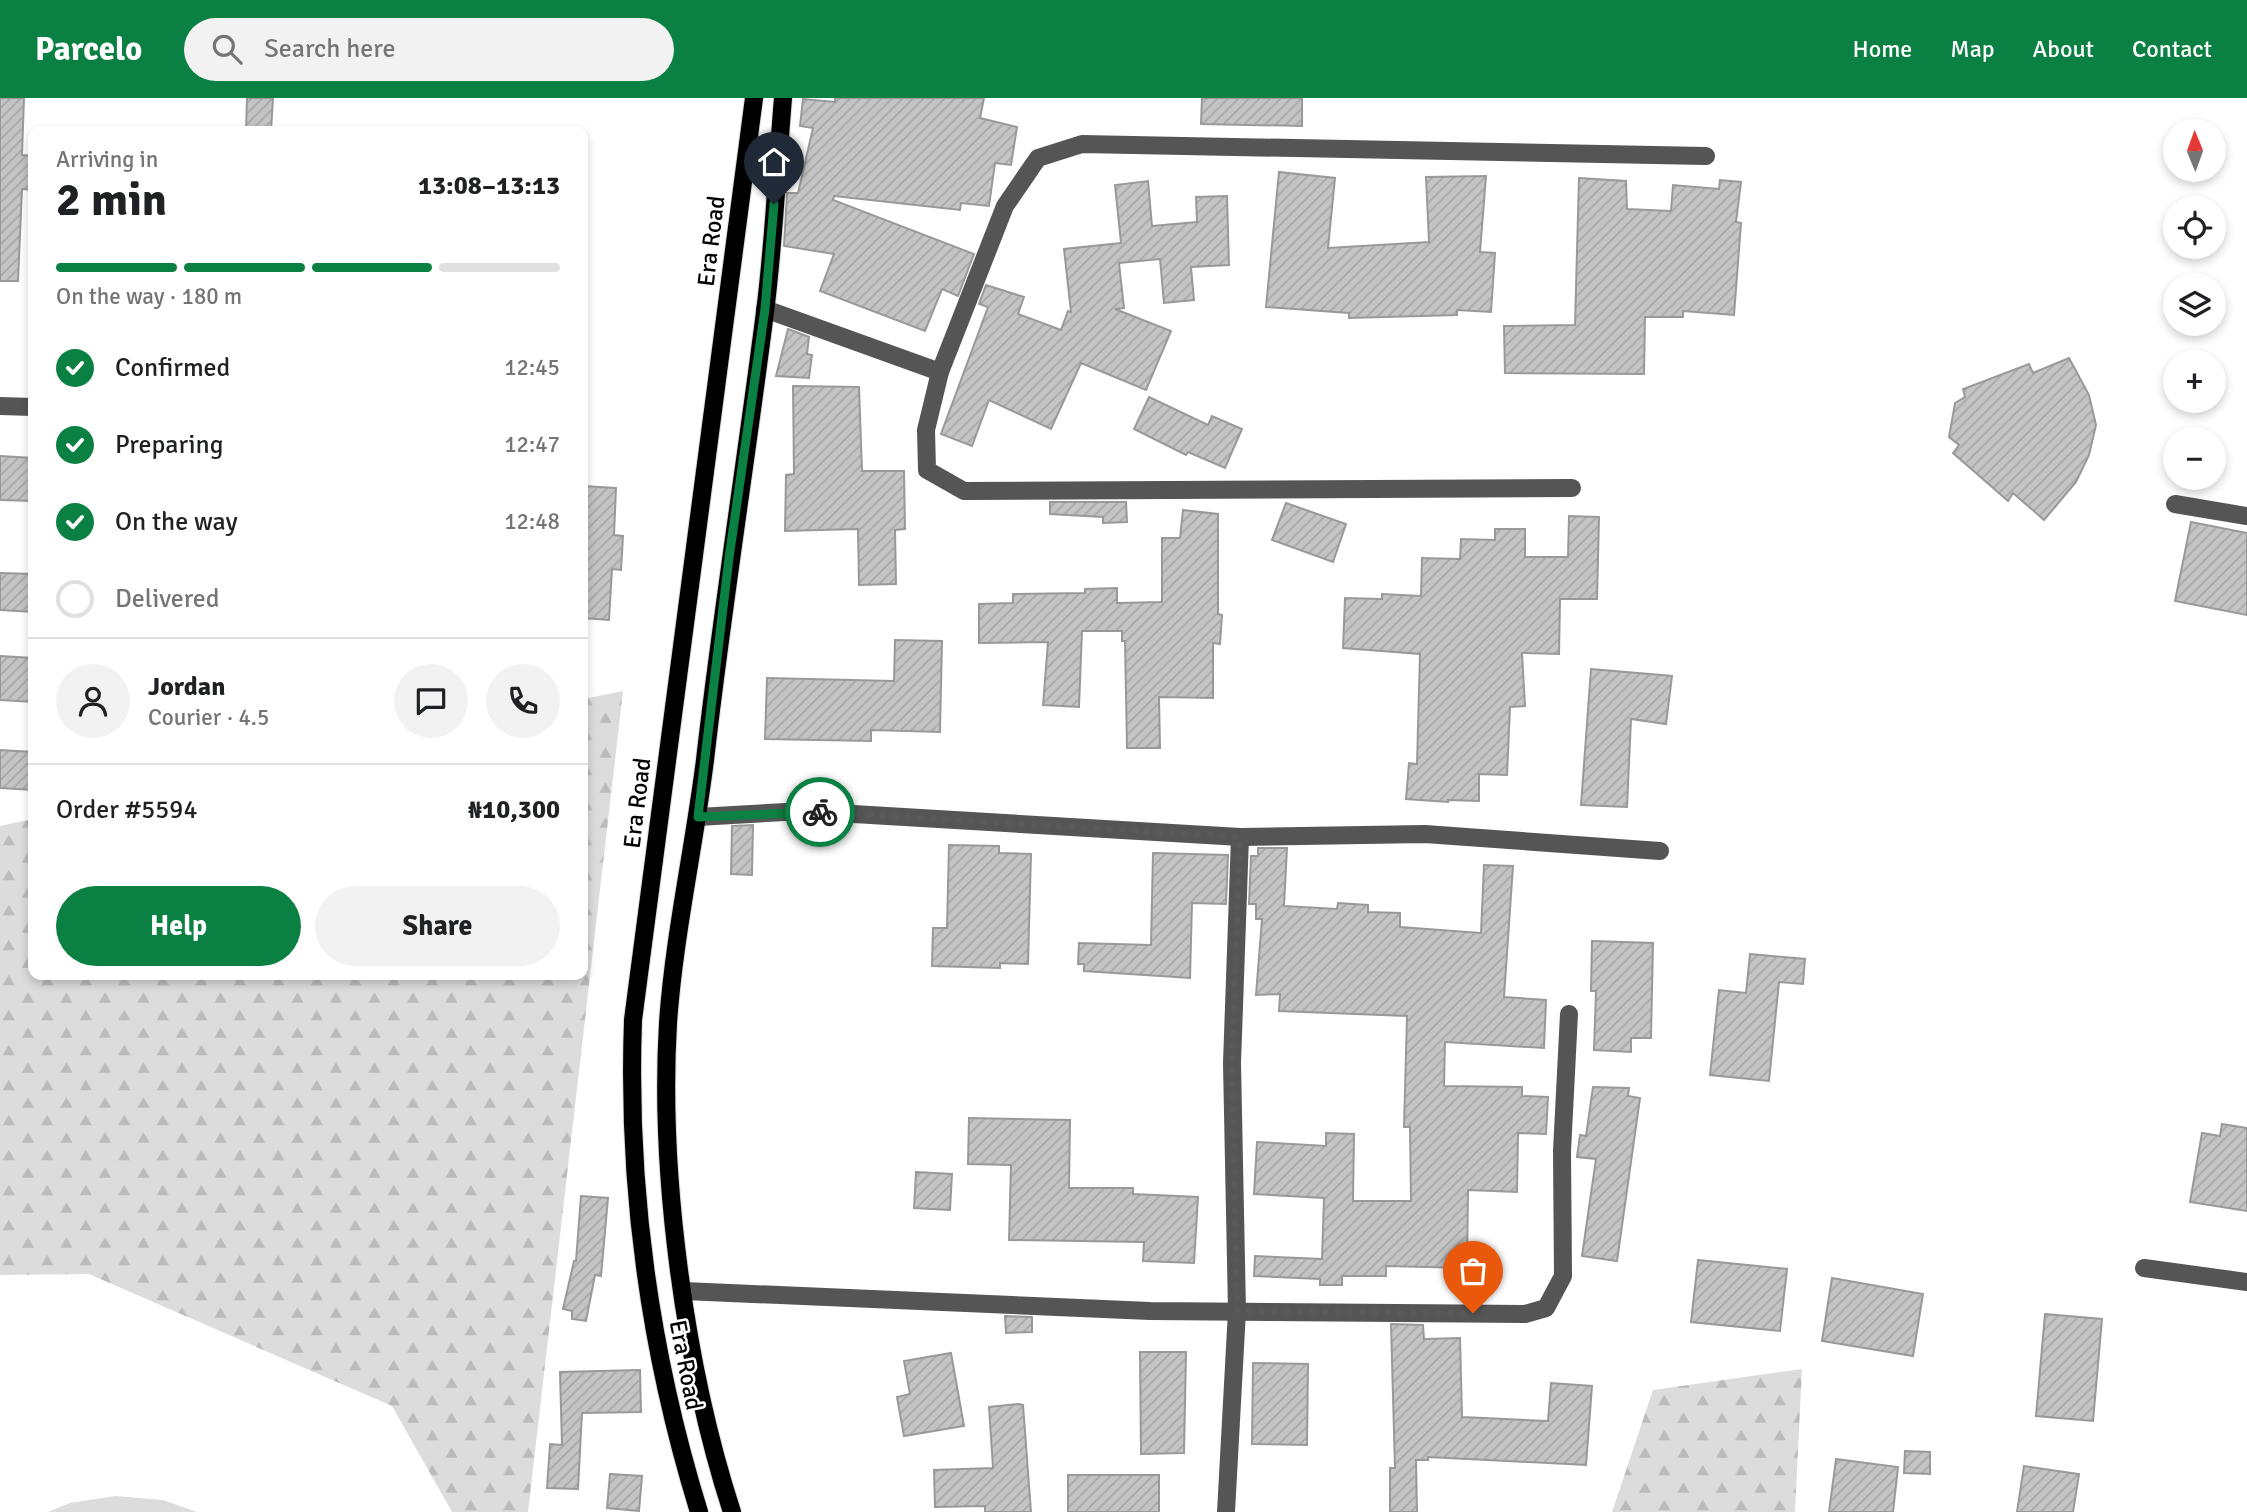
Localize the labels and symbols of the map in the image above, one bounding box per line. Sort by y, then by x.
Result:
north arrow [2163,119,2226,182]
pin [744,132,804,204]
street label: Era Road [691,194,731,288]
street label: Era Road [617,756,657,850]
courier [785,777,855,847]
pin [1443,1241,1503,1313]
street label: Era Road [663,1317,709,1413]

